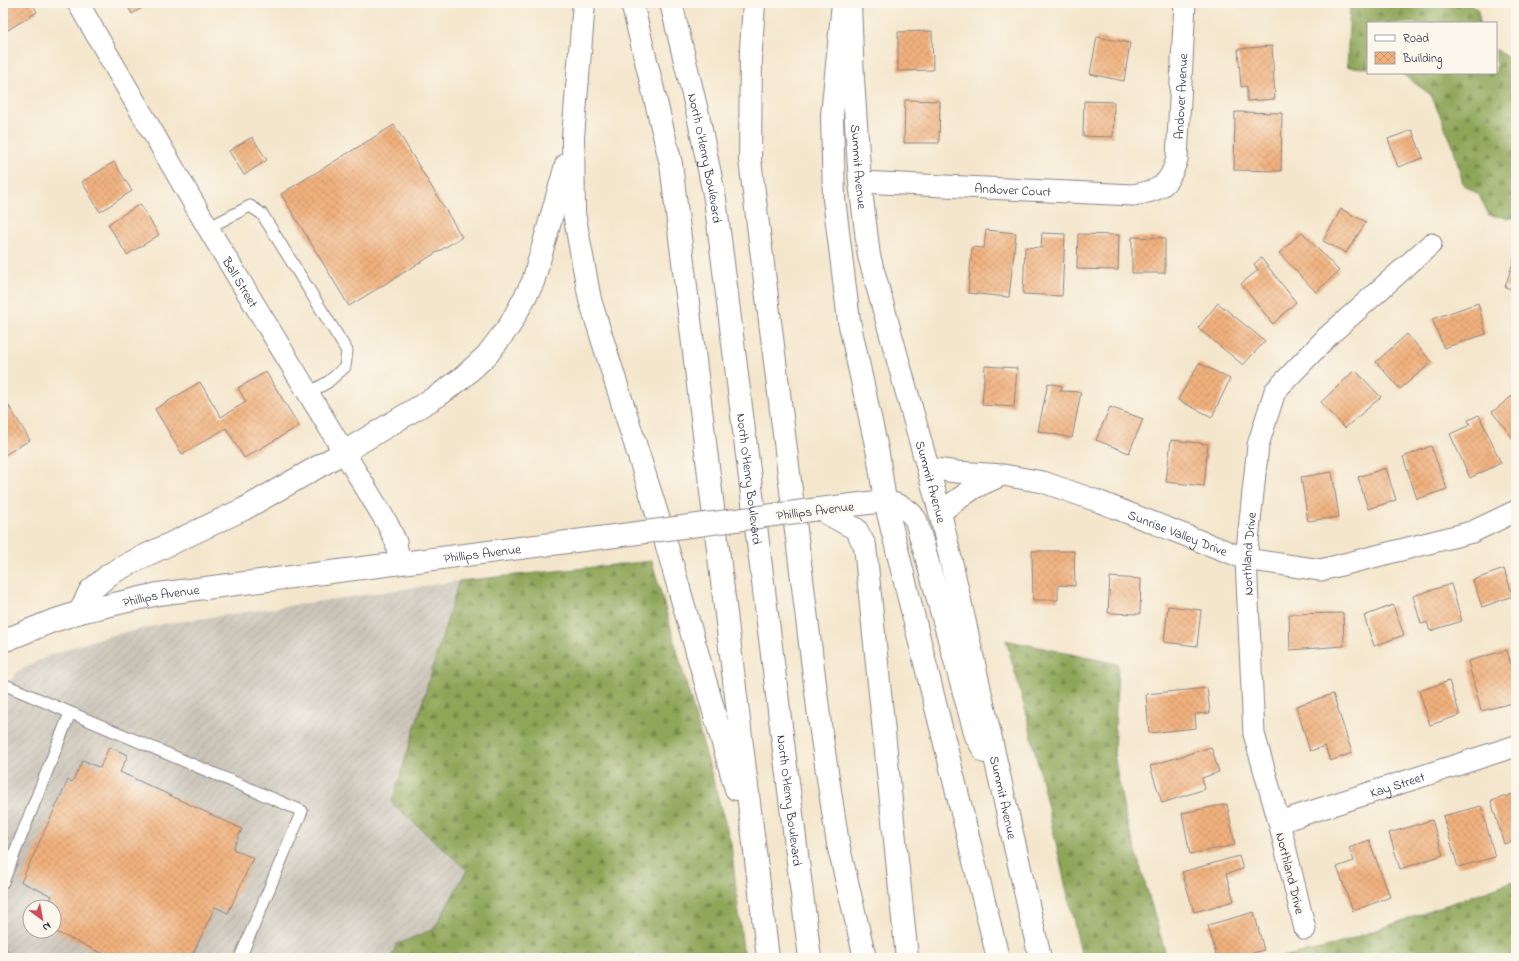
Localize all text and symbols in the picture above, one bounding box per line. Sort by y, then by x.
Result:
legend [1367,22,1497,74]
text: Road [1403,30,1429,48]
text: Building [1402,50,1442,69]
street label: Andover Avenue [1170,53,1193,140]
street label: North O'Henry Boulevard [682,92,726,225]
street label: Summit Avenue [845,124,871,210]
street label: Andover Court [974,179,1052,202]
street label: Ball Street [216,253,262,312]
street label: North O'Henry Boulevard [731,412,766,546]
street label: Summit Avenue [910,439,950,525]
street label: Phillips Avenue [775,497,855,526]
street label: Sunrise Valley Drive [1125,506,1230,562]
street label: Northland Drive [1238,511,1262,596]
street label: Phillips Avenue [442,540,522,569]
street label: Phillips Avenue [121,581,201,613]
street label: North O'Henry Boulevard [771,734,806,868]
street label: Summit Avenue [984,754,1021,841]
street label: Kay Street [1368,768,1428,803]
street label: Northland Drive [1270,831,1309,916]
north arrow [22,899,62,939]
text: N [39,918,54,935]

